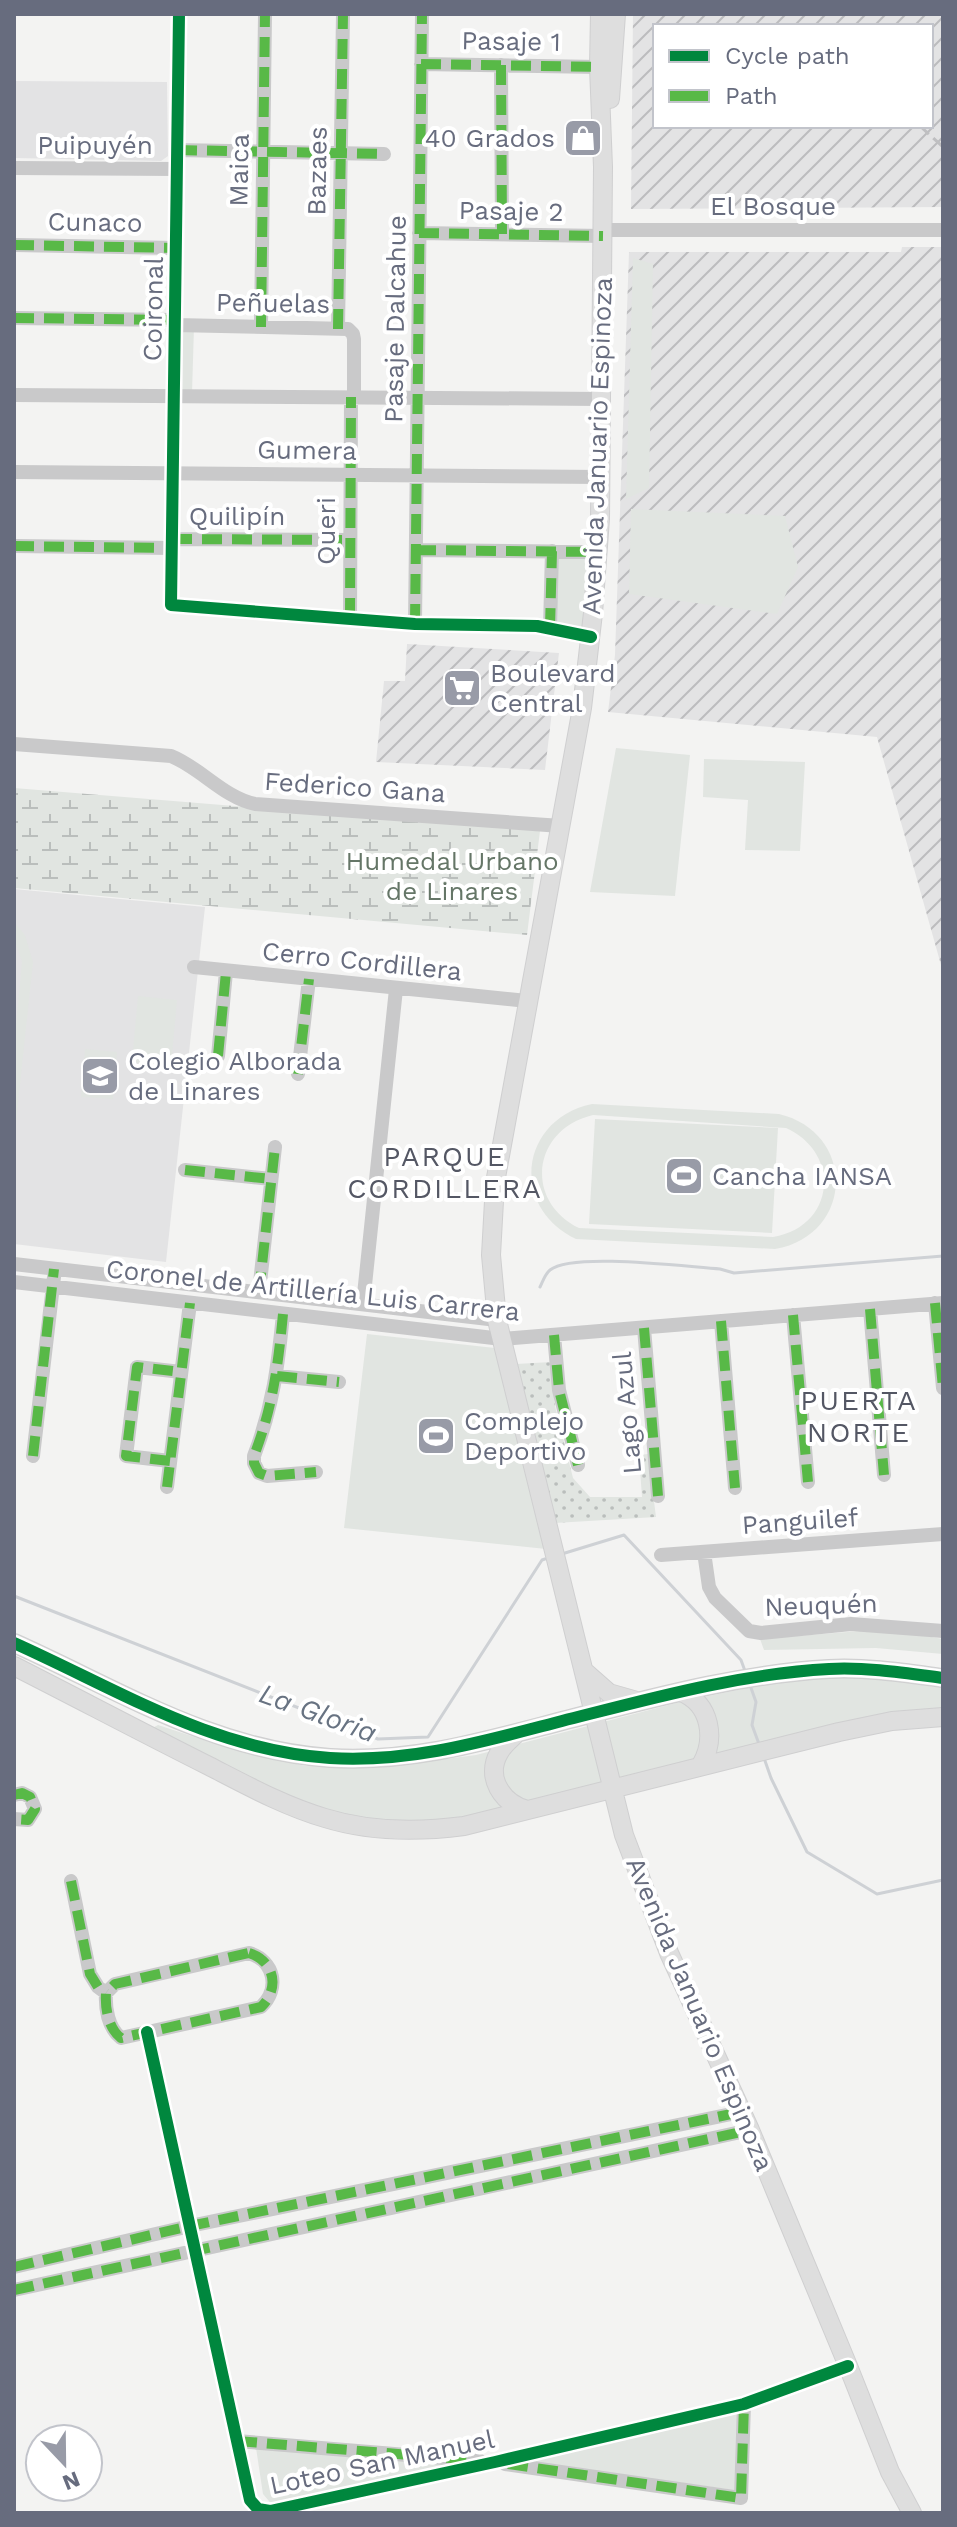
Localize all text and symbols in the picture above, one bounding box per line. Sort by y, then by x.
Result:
legend [653,24,933,128]
street label: Pasaje 1 [461,25,561,57]
text: Cycle path [725,42,850,70]
text: Path [725,82,778,110]
shop icon: 40 Grados [562,117,604,159]
place label: 40 Grados [425,123,555,153]
street label: Bazaes [301,126,333,216]
street label: Puipuyén [37,130,153,160]
street label: Maica [223,133,255,207]
street label: El Bosque [710,191,836,221]
street label: Pasaje 2 [458,195,564,227]
street label: Cunaco [47,206,143,238]
street label: Pasaje Dalcahue [378,215,412,423]
street label: Coironal [137,256,169,362]
street label: Avenida Januario Espinoza [576,276,618,615]
street label: Peñuelas [216,287,330,319]
street label: Gumera [257,434,357,466]
street label: Queri [311,497,341,565]
street label: Quilipín [189,501,285,531]
place label: Boulevard Central [490,658,616,718]
supermarket icon: Boulevard Central [441,667,483,709]
street label: Federico Gana [263,766,447,808]
park label: Humedal Urbano de Linares [345,846,559,906]
street label: Cerro Cordillera [261,936,464,986]
place label: Colegio Alborada de Linares [128,1046,342,1106]
school or university icon: Colegio Alborada de Linares [79,1055,121,1097]
district label: PARQUE CORDILLERA [347,1140,543,1205]
sports icon: Cancha IANSA [663,1155,705,1197]
place label: Cancha IANSA [712,1161,892,1191]
street label: Coronel de Artillería Luis Carrera [105,1253,522,1327]
street label: Lago Azul [607,1351,647,1475]
district label: PUERTA NORTE [800,1384,918,1449]
place label: Complejo Deportivo [464,1406,586,1466]
sports icon: Complejo Deportivo [415,1415,457,1457]
street label: Panguilef [741,1502,859,1540]
street label: Neuquén [764,1588,878,1622]
water label: La Gloria [255,1677,381,1749]
street label: Avenida Januario Espinoza [620,1853,780,2176]
north arrow [24,2423,104,2503]
street label: Loteo San Manuel [267,2424,497,2500]
text: N [59,2466,84,2496]

